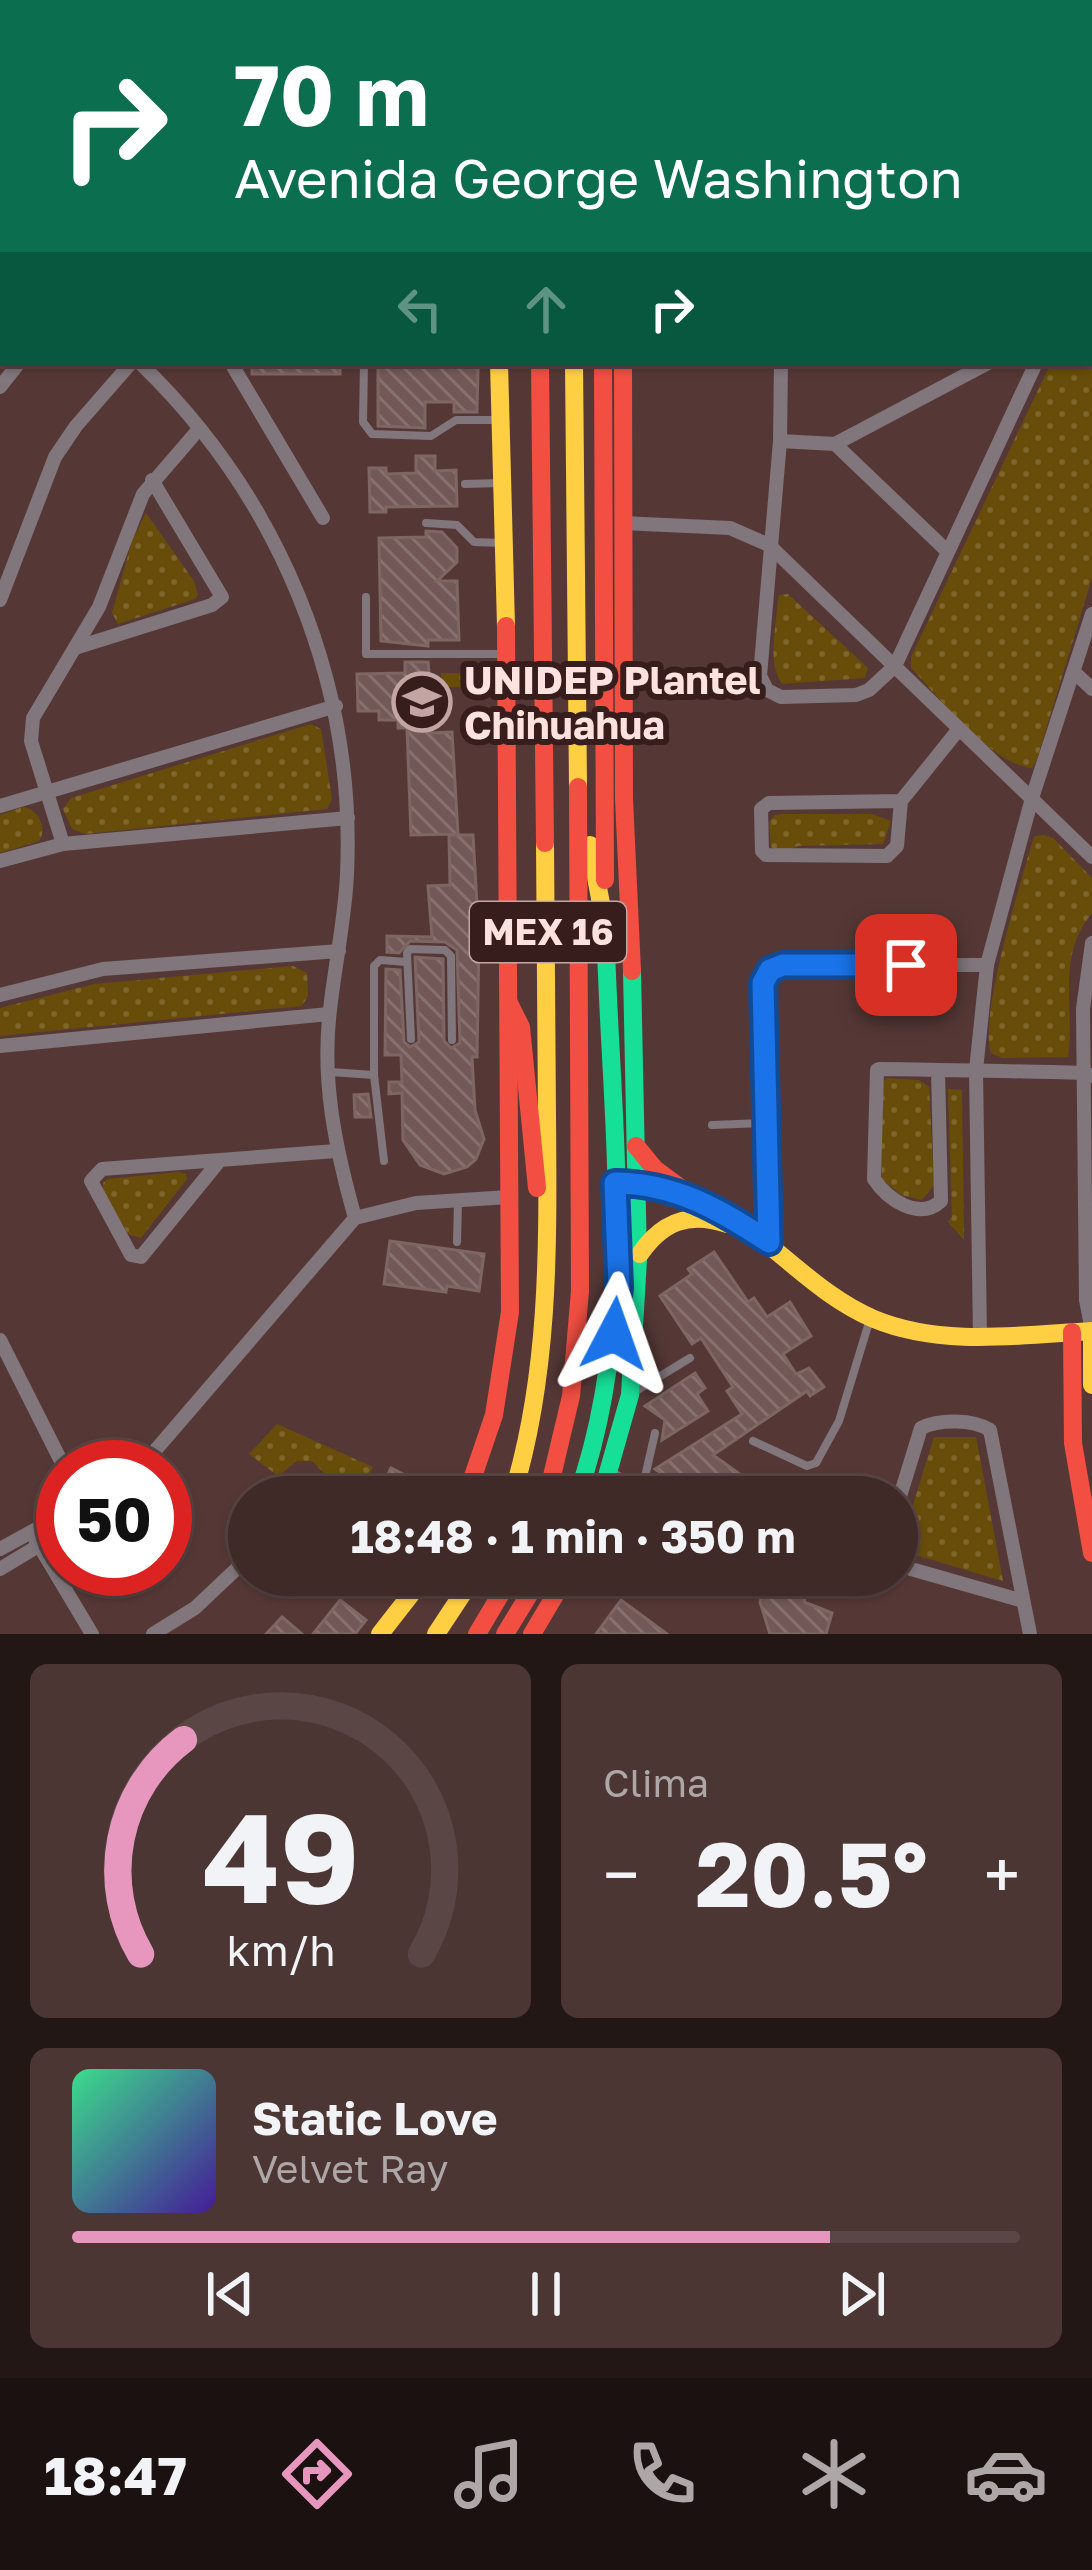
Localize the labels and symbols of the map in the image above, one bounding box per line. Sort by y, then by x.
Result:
place label: UNIDEP Plantel Chihuahua [464,656,761,748]
school or university icon: UNIDEP Plantel Chihuahua [391,671,453,733]
road number: MEX 16 [470,902,626,962]
pin [855,914,957,1016]
position arrow [551,1271,677,1397]
speed limit sign: 50 [36,1440,192,1596]

